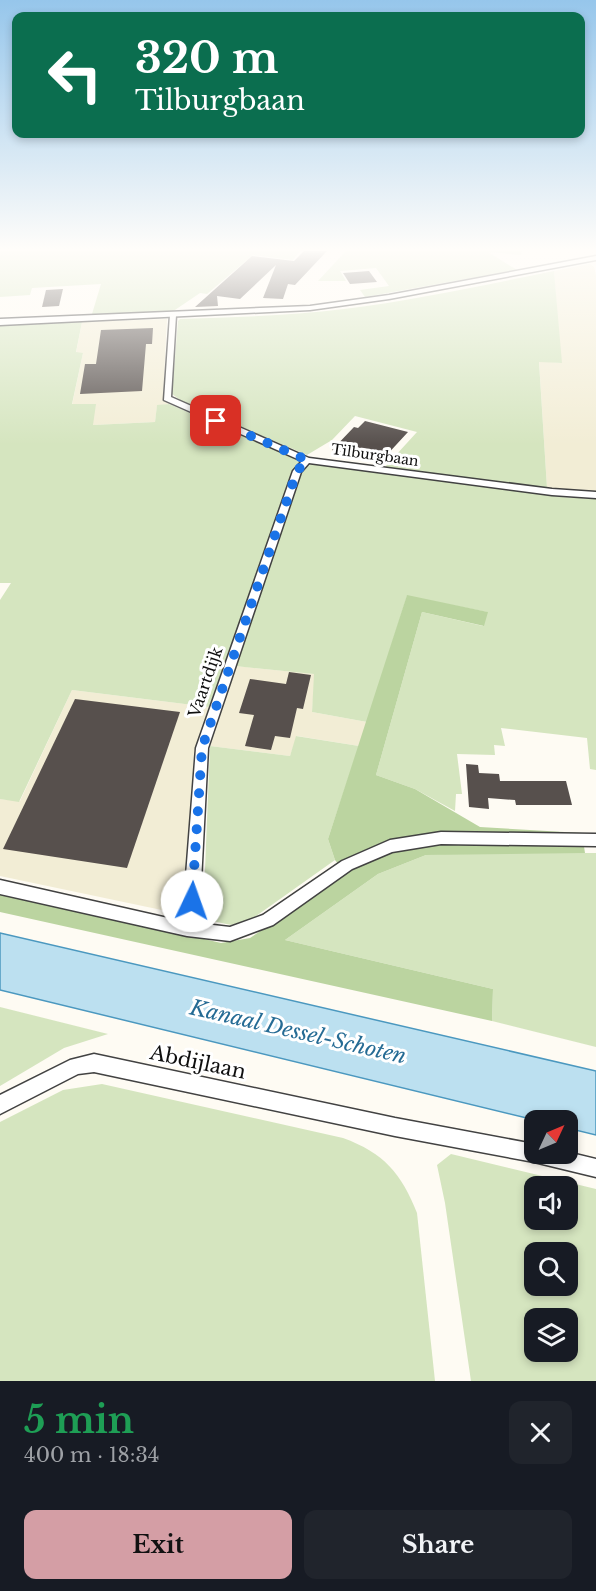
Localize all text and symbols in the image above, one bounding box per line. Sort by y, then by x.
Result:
text: 320 m [135,32,278,84]
icon: left [36,36,114,114]
text: Tilburgbaan [135,84,305,117]
pin [190,395,241,446]
icon: arrive [199,404,232,437]
street label: Tilburgbaan [330,440,420,470]
street label: Vaartdijk [183,644,226,721]
position arrow [160,869,224,933]
water label: Kanaal Dessel-Schoten [186,994,409,1070]
street label: Abdijlaan [147,1040,248,1084]
north arrow [524,1110,578,1164]
map controls [524,1110,578,1362]
button: sound [524,1176,578,1230]
button: search [524,1242,578,1296]
button: layers [524,1308,578,1362]
text: 5 min [24,1398,134,1443]
button: close [509,1401,572,1464]
text: 400 m · 18:34 [24,1443,159,1467]
button: Exit [24,1510,292,1579]
button: Share [304,1510,572,1579]

